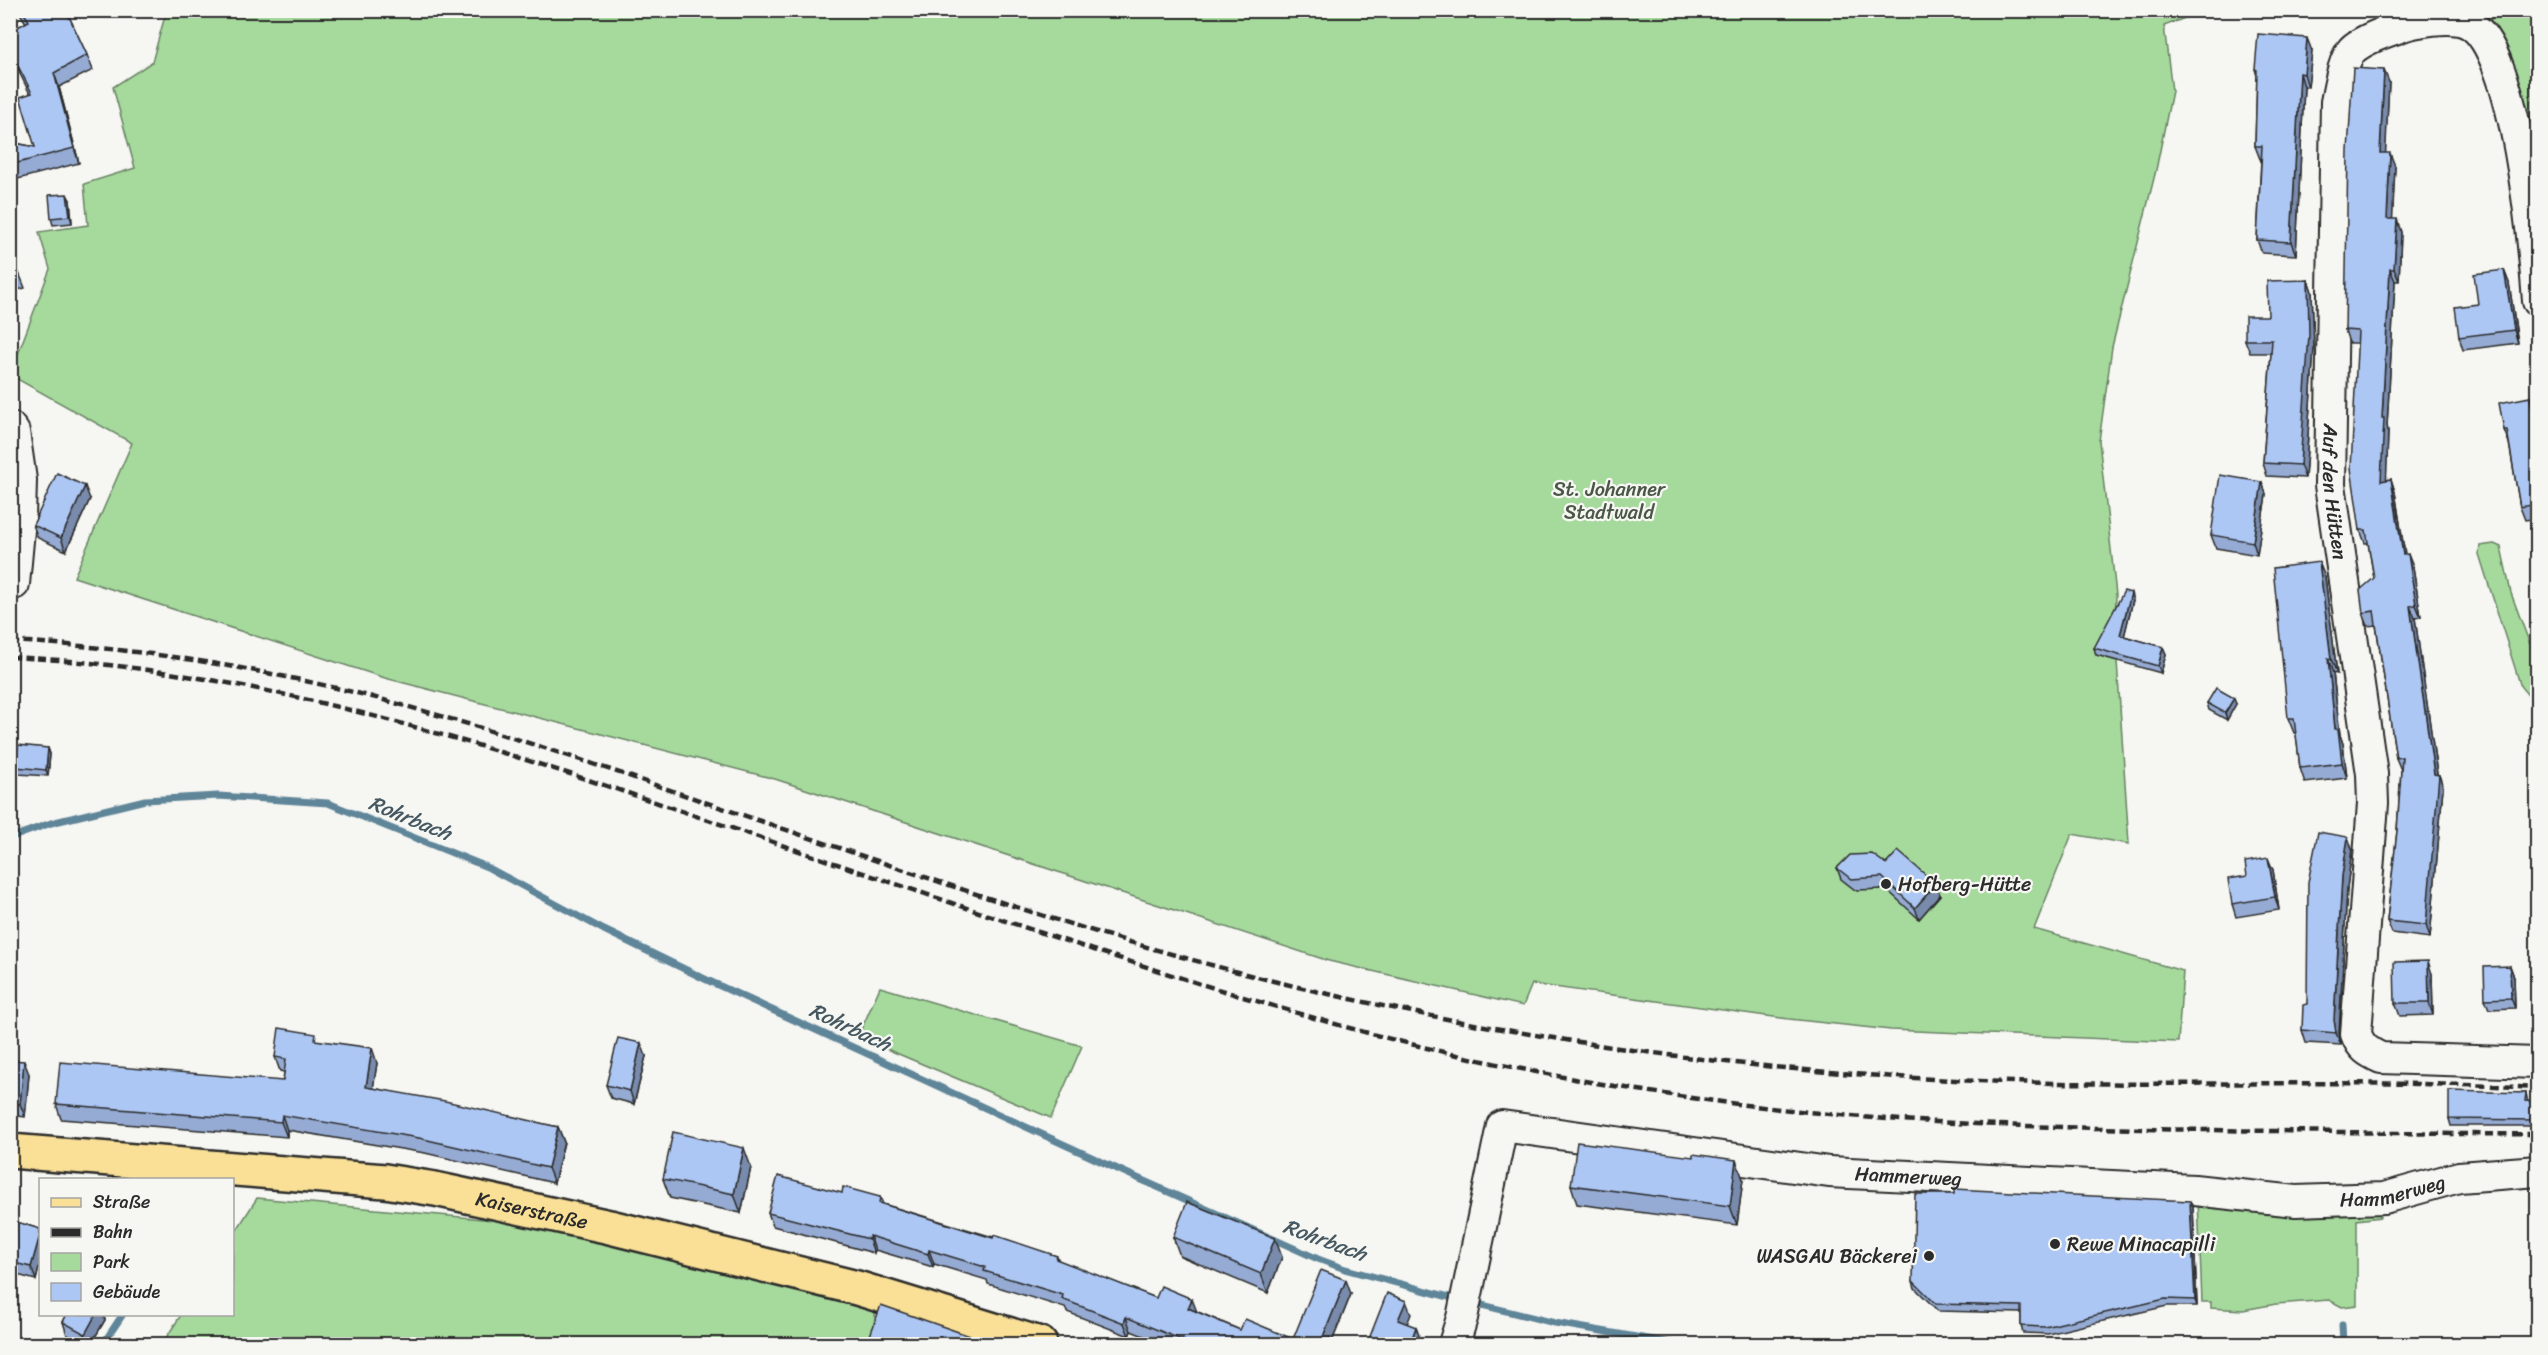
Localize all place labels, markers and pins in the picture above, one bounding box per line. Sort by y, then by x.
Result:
place label: Hofberg-Hütte [1898,867,2031,902]
marker: Hofberg-Hütte [1879,877,1893,891]
place label: Rewe Minacapilli [2067,1227,2217,1262]
marker: Rewe Minacapilli [2048,1237,2062,1251]
place label: WASGAU Bäckerei [1757,1239,1917,1274]
marker: WASGAU Bäckerei [1922,1249,1936,1263]

